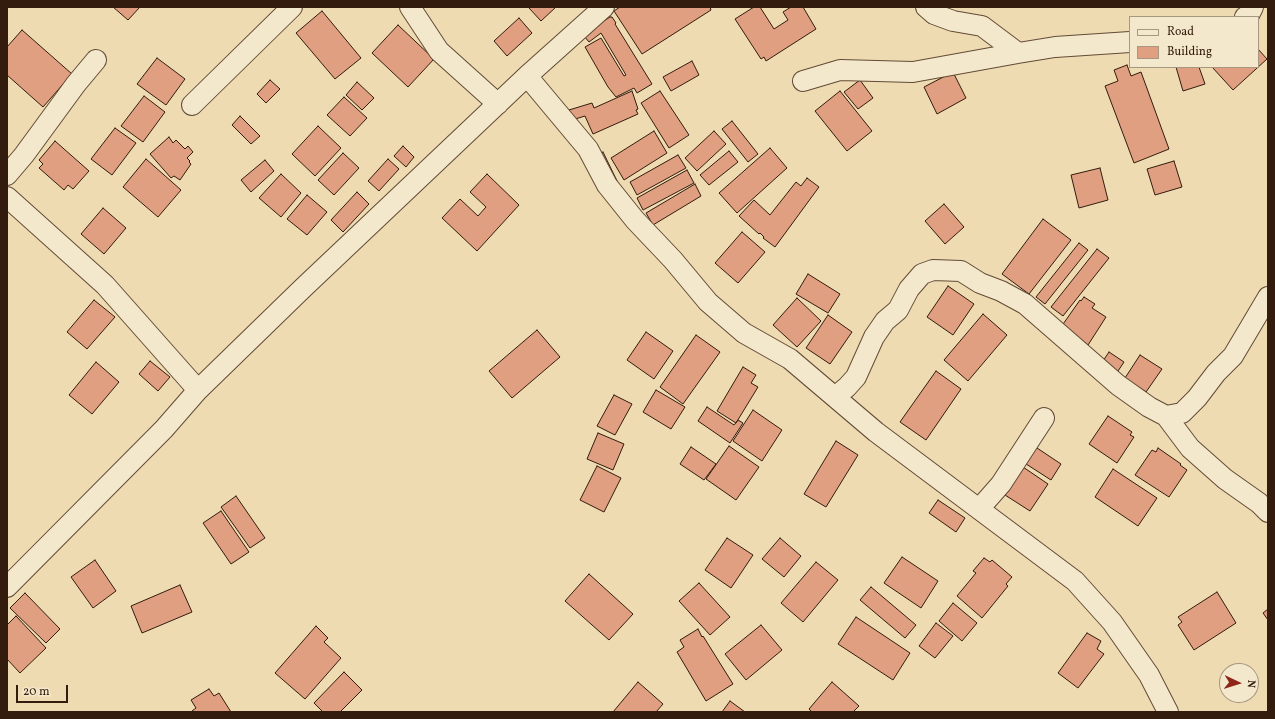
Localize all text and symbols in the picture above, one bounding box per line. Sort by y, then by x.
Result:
legend [1129,16,1259,68]
text: Road [1167,24,1194,40]
text: Building [1167,44,1212,60]
north arrow [1219,663,1259,703]
scale bar [18,677,70,703]
text: N [1243,679,1258,688]
text: 20 m [23,684,50,700]

